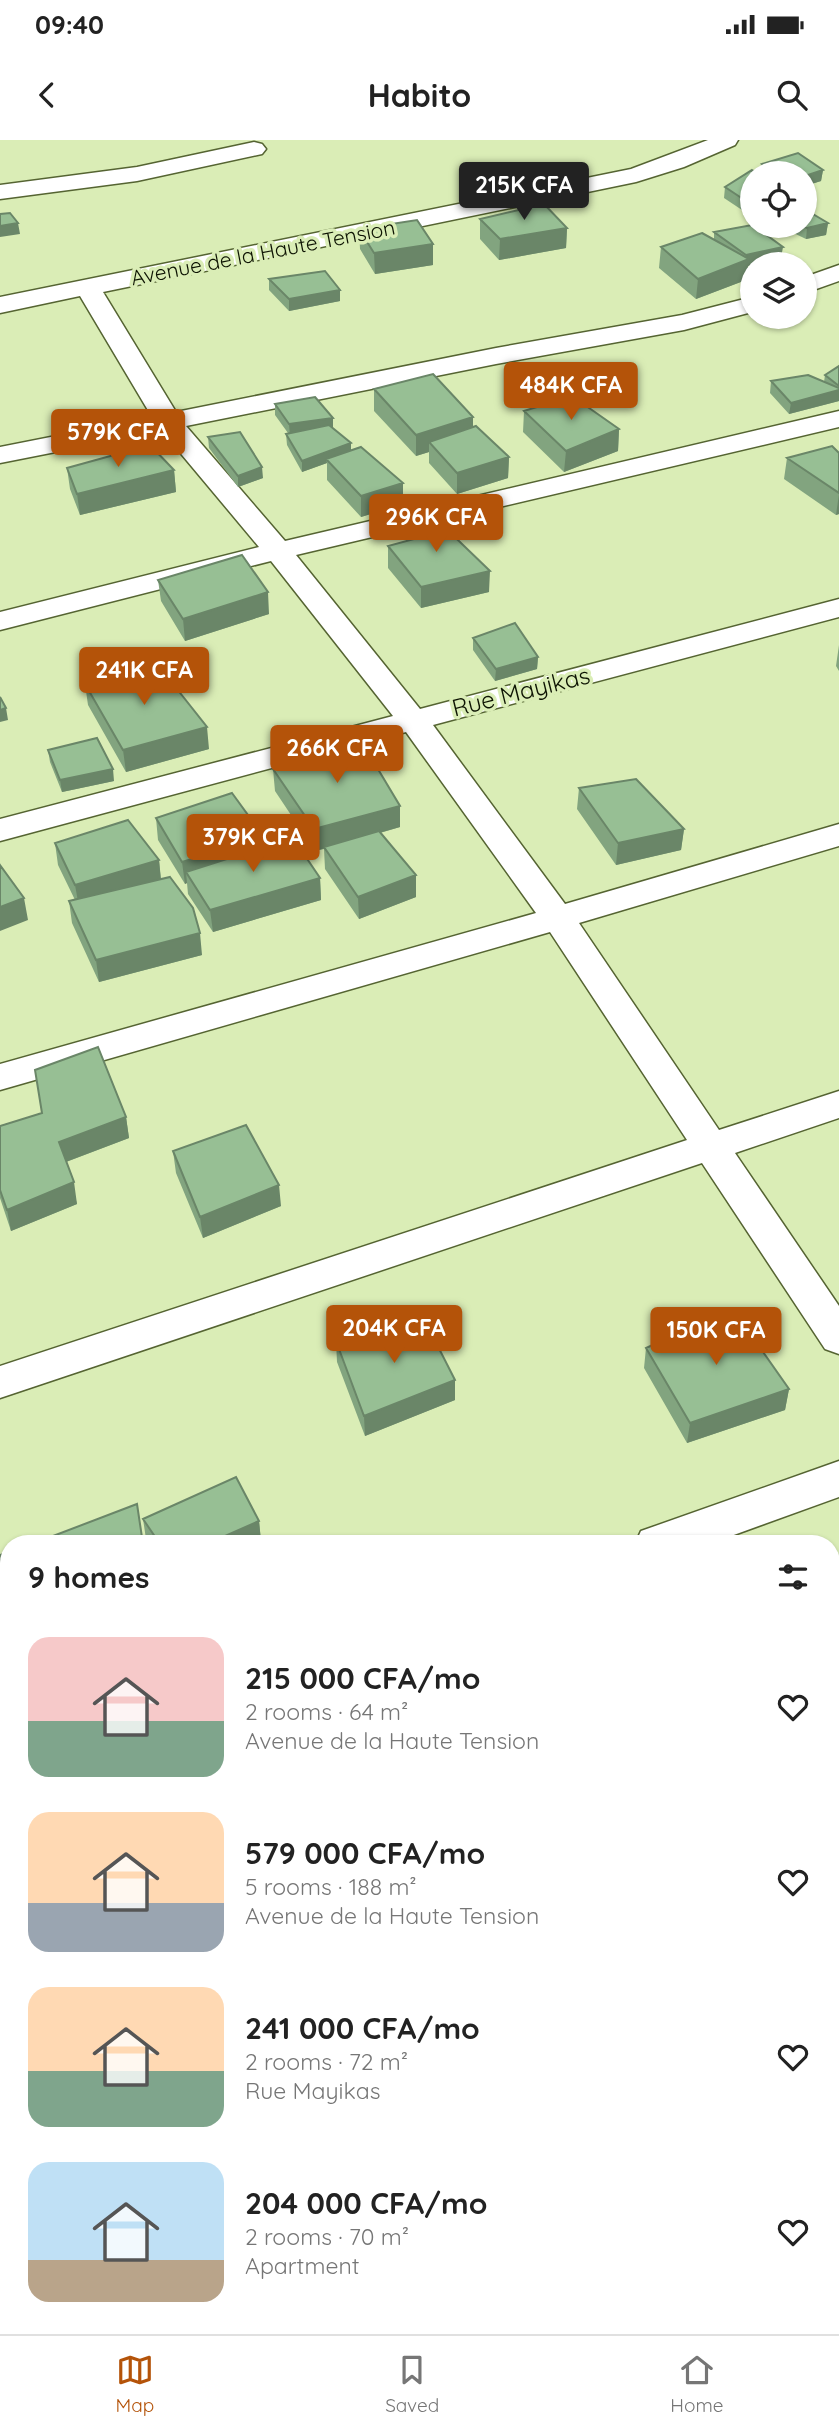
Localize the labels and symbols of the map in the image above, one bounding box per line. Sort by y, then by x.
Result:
pin: 215K CFA [452,162,596,222]
street label: Avenue de la Haute Tension [128,214,397,290]
pin: 484K CFA [499,362,643,422]
pin: 579K CFA [46,410,190,469]
pin: 296K CFA [364,494,508,554]
pin: 241K CFA [72,648,216,707]
street label: Rue Mayikas [449,659,593,723]
pin: 266K CFA [265,726,409,785]
pin: 379K CFA [181,814,325,874]
pin: 204K CFA [322,1306,466,1365]
pin: 150K CFA [644,1308,788,1367]

